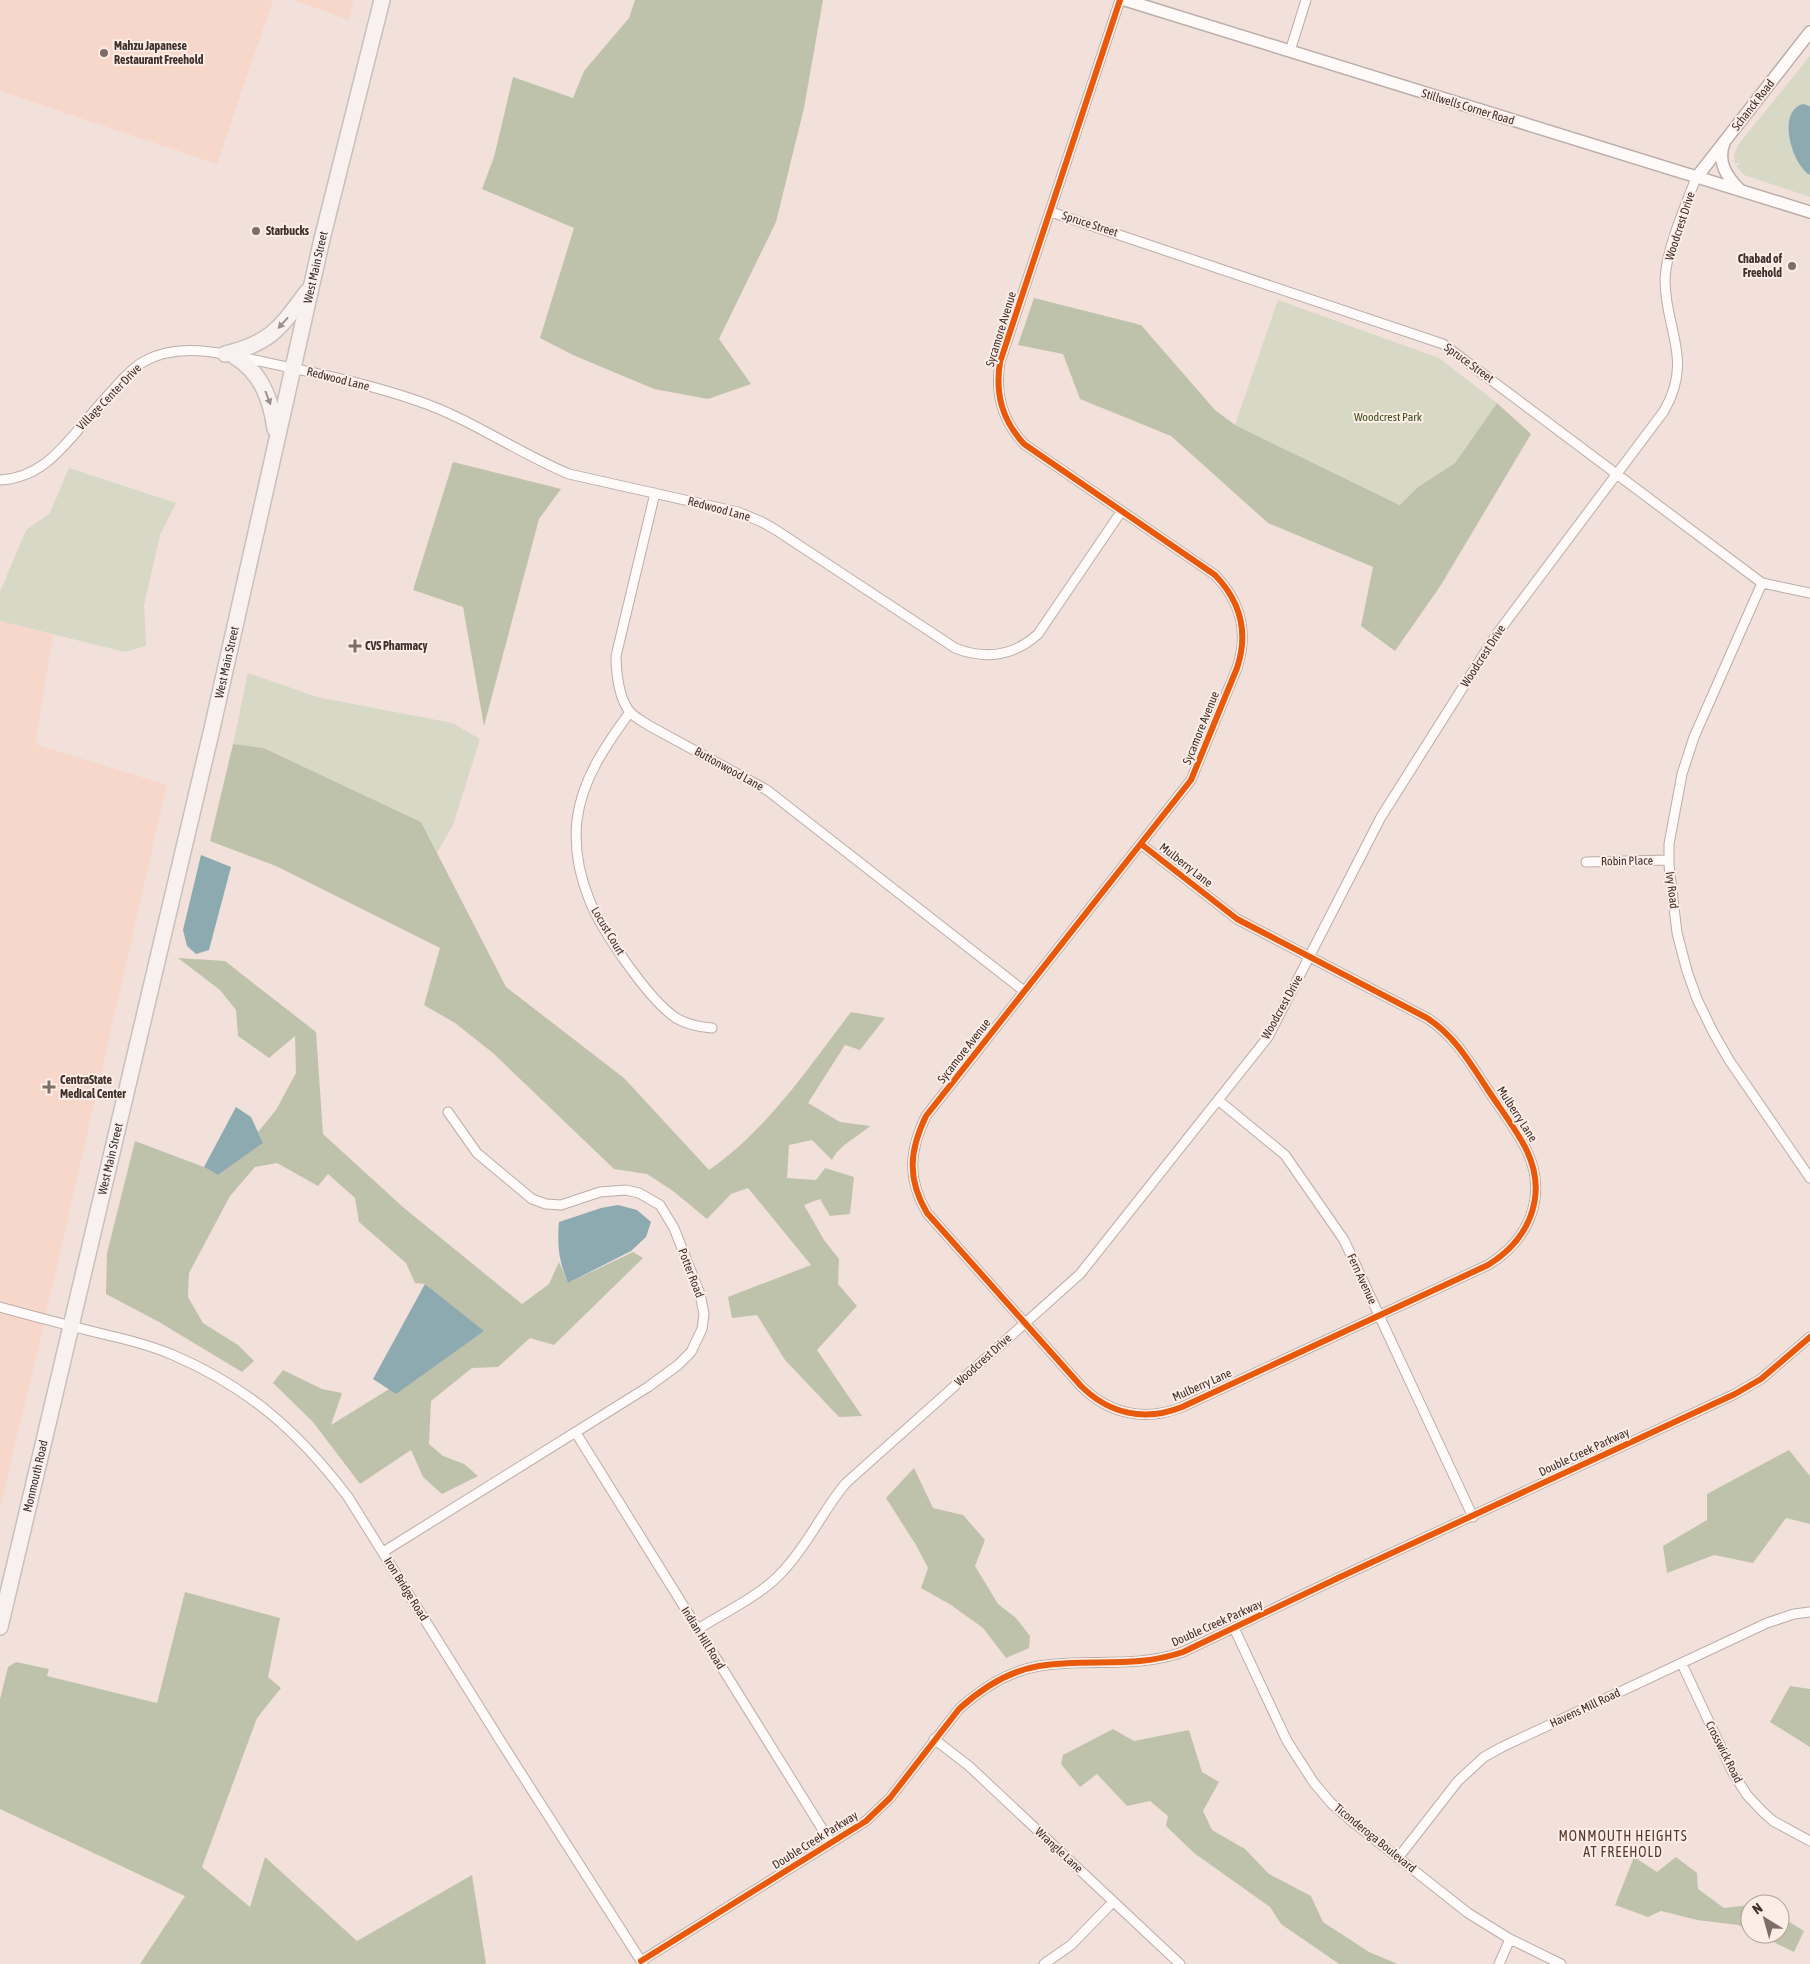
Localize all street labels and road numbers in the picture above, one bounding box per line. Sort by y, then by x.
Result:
street label: Schanck Road [1729,77,1777,133]
street label: Stillwells Corner Road [1420,86,1516,128]
street label: Woodcrest Drive [1662,190,1698,262]
street label: Spruce Street [1060,208,1120,240]
street label: West Main Street [301,229,331,305]
street label: Sycamore Avenue [983,290,1019,368]
street label: Spruce Street [1441,340,1497,386]
street label: Village Center Drive [74,361,144,433]
street label: Redwood Lane [305,364,371,394]
street label: Redwood Lane [686,494,752,524]
street label: Woodcrest Drive [1458,622,1508,690]
street label: West Main Street [212,624,242,700]
street label: Sycamore Avenue [1180,689,1222,767]
street label: Buttonwood Lane [692,744,766,794]
street label: Mulberry Lane [1157,840,1215,890]
street label: Robin Place [1601,854,1653,868]
street label: Ivy Road [1663,871,1681,909]
street label: Locust Court [588,904,628,958]
street label: Woodcrest Drive [1259,972,1305,1042]
street label: Sycamore Avenue [935,1016,993,1086]
street label: Mulberry Lane [1494,1084,1540,1144]
street label: West Main Street [95,1121,126,1196]
street label: Potter Road [675,1246,707,1300]
street label: Fern Avenue [1344,1251,1380,1307]
street label: Woodcrest Drive [952,1331,1014,1389]
street label: Mulberry Lane [1170,1366,1234,1404]
street label: Double Creek Parkway [1536,1425,1632,1479]
street label: Monmouth Road [20,1439,51,1514]
street label: Iron Bridge Road [381,1555,431,1623]
street label: Double Creek Parkway [1169,1597,1265,1649]
street label: Indian Hill Road [678,1604,728,1672]
street label: Havens Mill Road [1547,1686,1623,1730]
street label: Crosswick Road [1702,1719,1746,1785]
street label: Ticonderoga Boulevard [1331,1801,1419,1875]
street label: Double Creek Parkway [770,1808,860,1872]
street label: Wrangle Lane [1032,1824,1086,1876]

